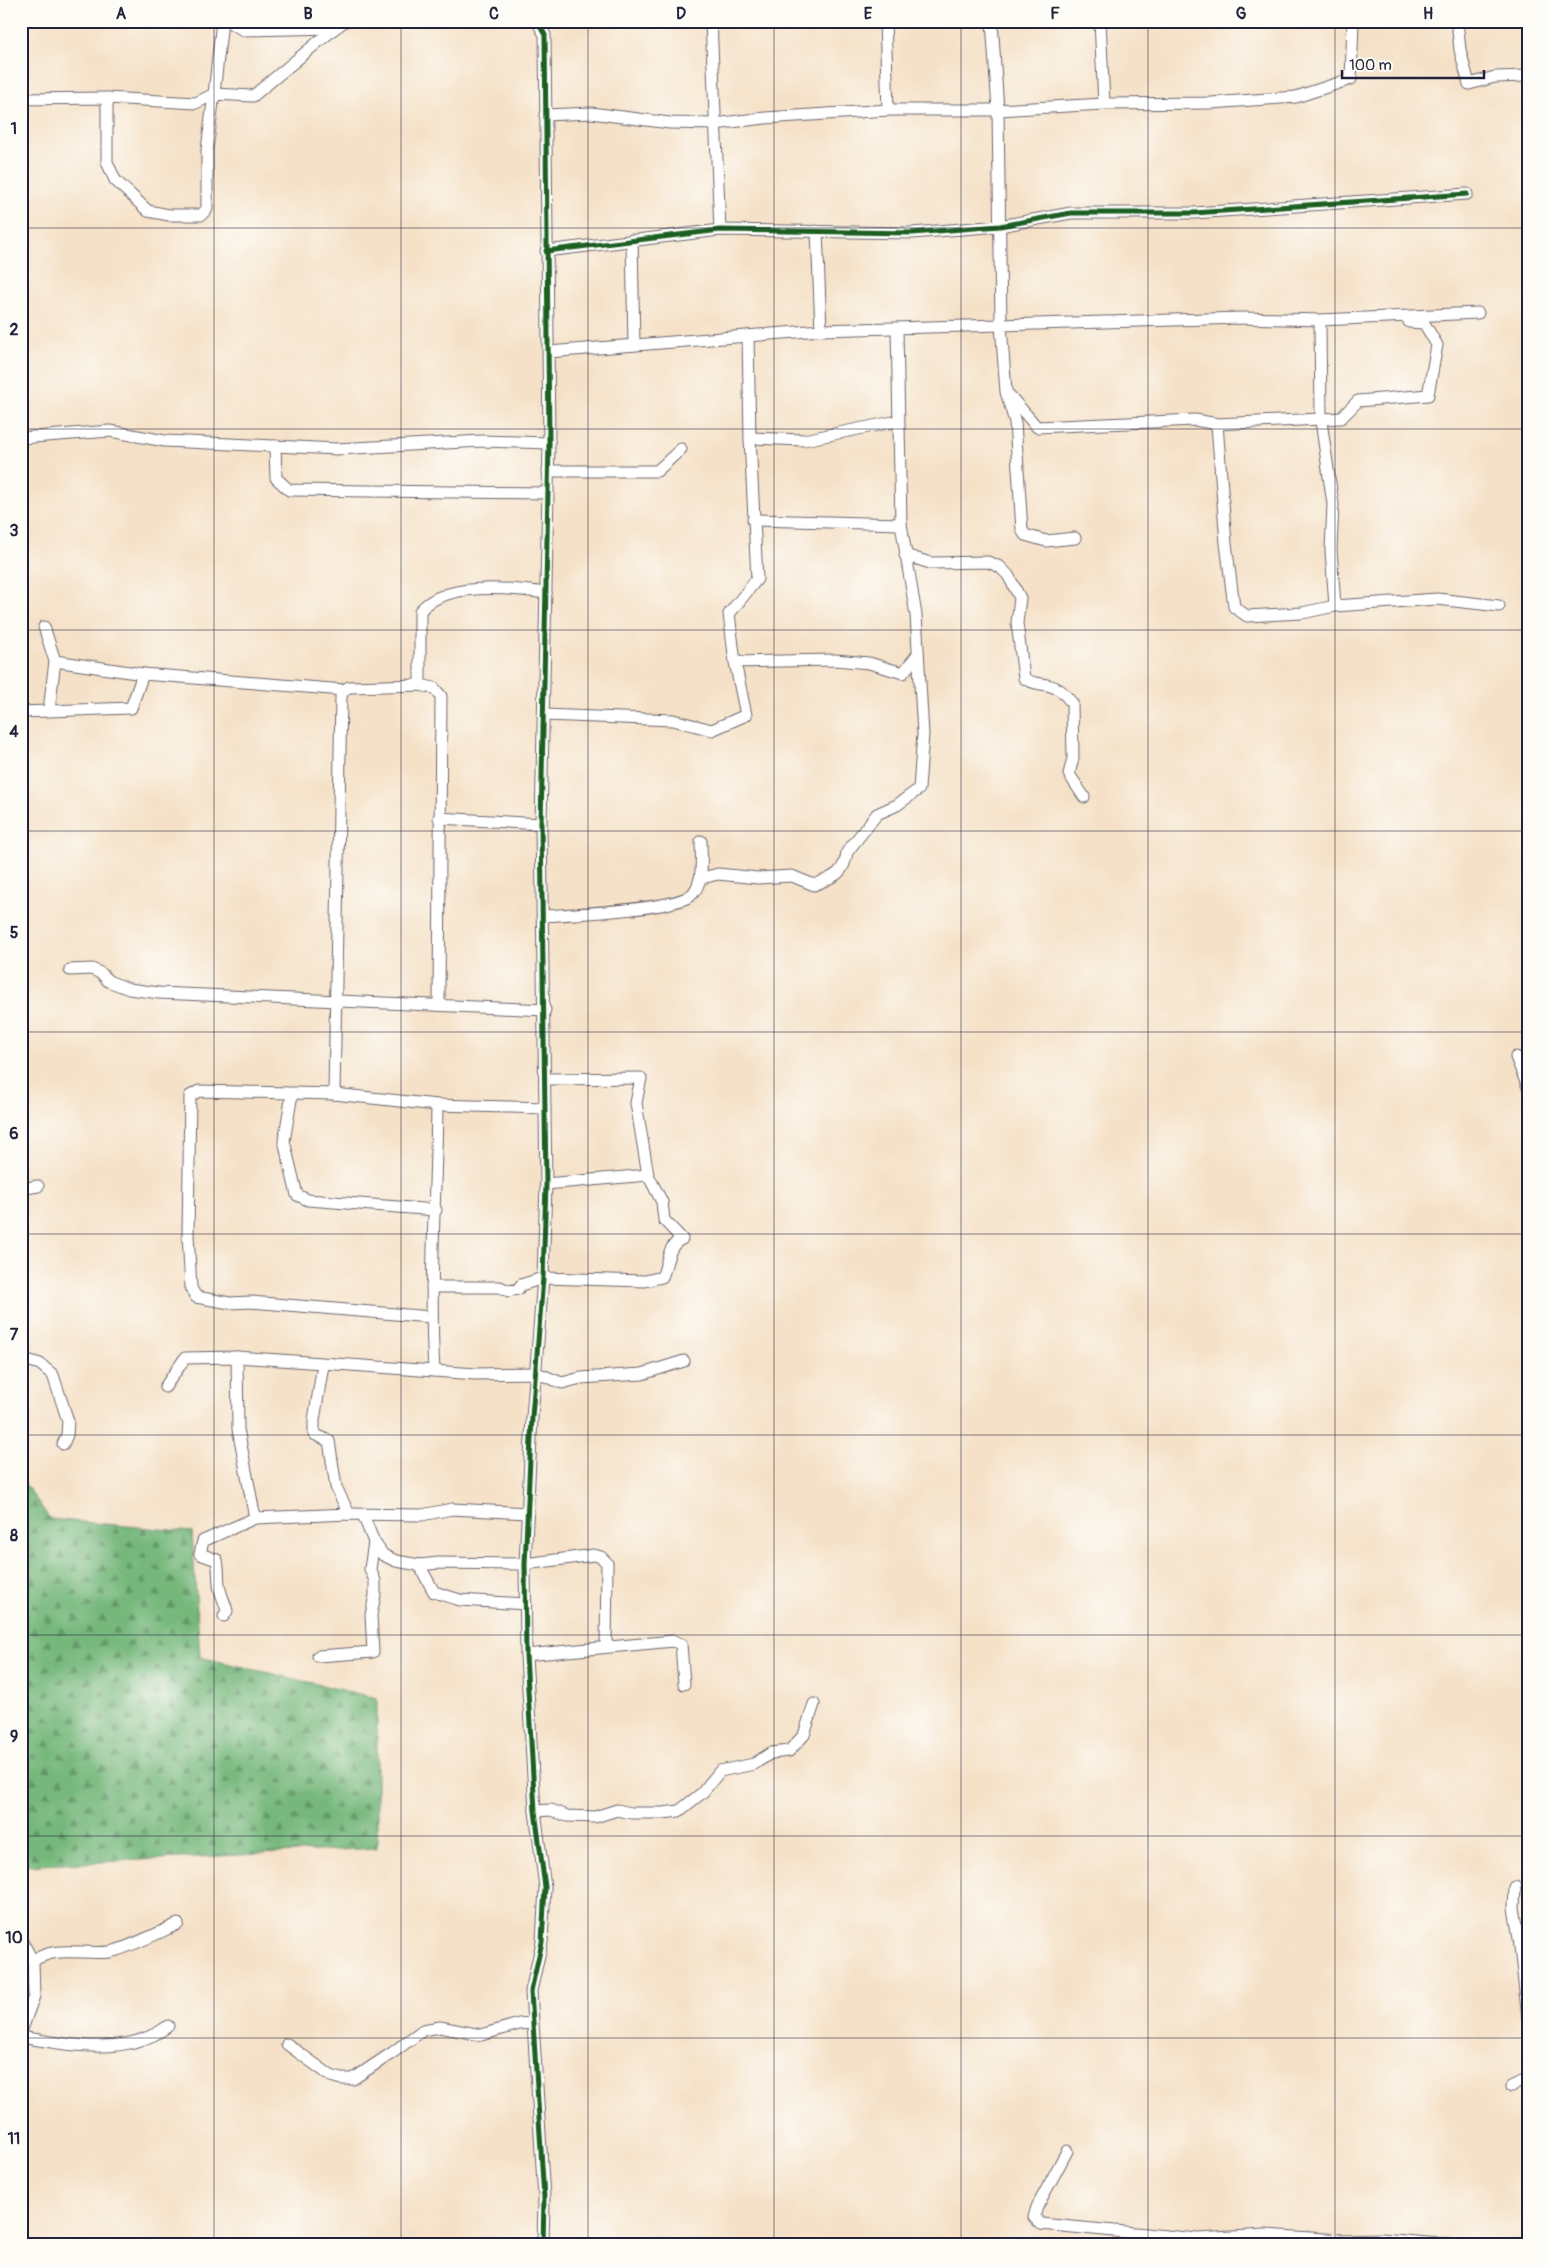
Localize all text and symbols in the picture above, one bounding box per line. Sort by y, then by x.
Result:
text: A [116,4,127,24]
text: B [303,4,313,24]
text: C [489,4,499,24]
text: D [676,4,686,24]
text: E [864,4,873,24]
text: F [1050,4,1060,24]
text: G [1236,4,1247,24]
text: H [1423,4,1433,24]
scale bar [1342,48,1484,80]
text: 100 m [1349,56,1392,75]
text: 1 [11,119,17,139]
text: 2 [10,320,19,340]
text: 3 [10,521,19,541]
text: 4 [9,722,19,742]
text: 5 [10,923,19,943]
text: 6 [9,1124,19,1144]
text: 7 [10,1325,19,1345]
text: 8 [10,1526,18,1546]
text: 9 [10,1727,18,1747]
text: 10 [5,1928,23,1948]
text: 11 [8,2129,20,2149]

